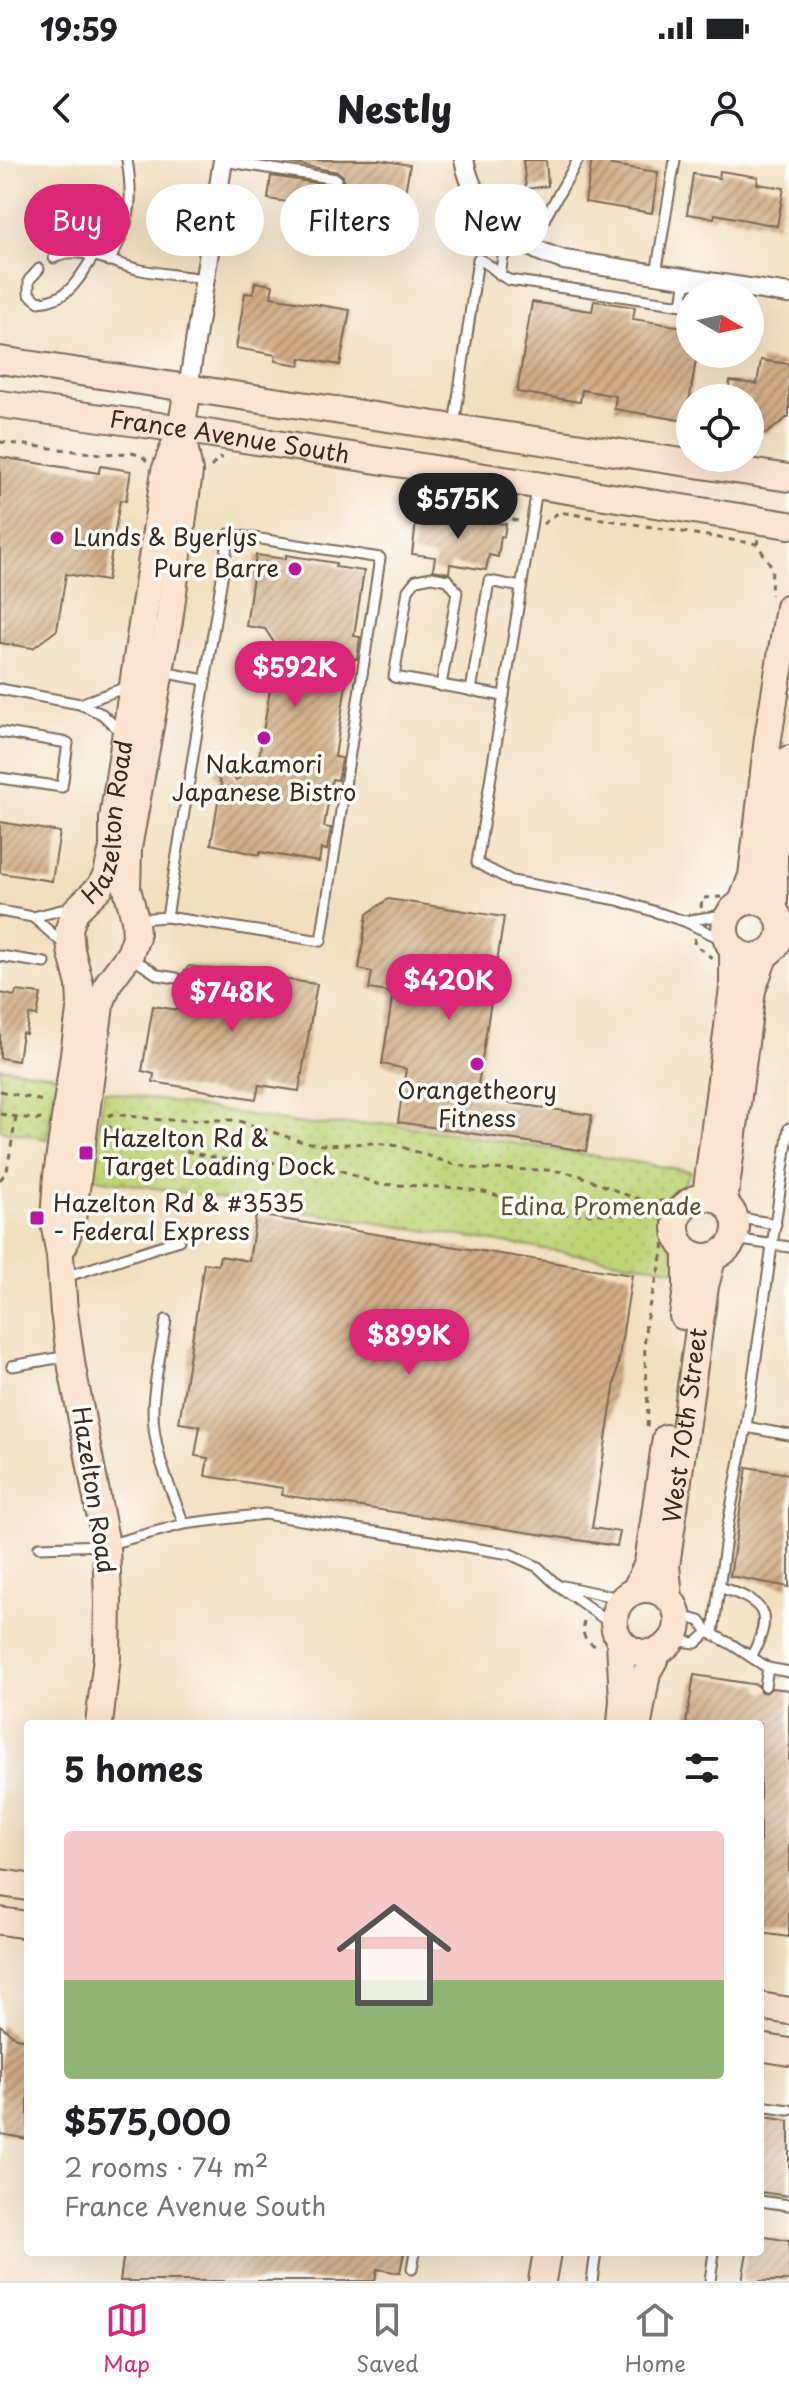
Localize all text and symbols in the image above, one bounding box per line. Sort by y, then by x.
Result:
text: 19:59 [40,6,118,51]
text: Nestly [337,81,452,135]
icon: back [40,86,84,130]
icon: person [705,86,749,130]
chip: Buy [24,184,130,256]
chip: Rent [146,184,264,256]
chip: Filters [280,184,419,256]
chip: New [435,184,549,256]
north arrow [676,280,764,368]
map controls [676,280,764,472]
button: locate [676,384,764,472]
street label: France Avenue South [108,399,352,471]
pin: $575K [402,473,514,541]
text: $575K [417,479,499,518]
place label: Lunds & Byerlys [73,518,257,554]
marker: Lunds & Byerlys [48,529,66,547]
place label: Pure Barre [154,549,279,585]
marker: Pure Barre [286,560,304,578]
pin: $592K [239,641,351,709]
text: $592K [253,647,337,686]
marker: Nakamori Japanese Bistro [255,729,273,747]
street label: Hazelton Road [72,738,141,912]
place label: Nakamori Japanese Bistro [172,745,356,809]
pin: $420K [393,954,505,1022]
text: $420K [404,960,494,999]
pin: $748K [176,966,288,1034]
text: $748K [190,972,275,1011]
marker: Orangetheory Fitness [468,1055,486,1073]
place label: Orangetheory Fitness [397,1071,557,1135]
place label: Hazelton Rd & Target Loading Dock [102,1119,336,1183]
marker: Hazelton Rd & Target Loading Dock [77,1144,95,1162]
place label: Hazelton Rd & #3535 - Federal Express [53,1184,304,1248]
park label: Edina Promenade [500,1187,702,1223]
marker: Hazelton Rd & #3535 - Federal Express [28,1209,46,1227]
pin: $899K [353,1309,465,1377]
text: $899K [367,1315,451,1354]
street label: West 70th Street [652,1325,715,1525]
street label: Hazelton Road [64,1404,126,1576]
text: 5 homes [64,1742,203,1794]
icon: filters [680,1746,724,1790]
icon: home [322,1883,466,2027]
text: $575,000 [64,2095,231,2147]
text: 2 rooms · 74 m² [64,2147,268,2186]
text: France Avenue South [64,2186,326,2225]
tab: Map [103,2298,150,2379]
tab: Saved [356,2298,419,2379]
tab: Home [625,2298,686,2379]

